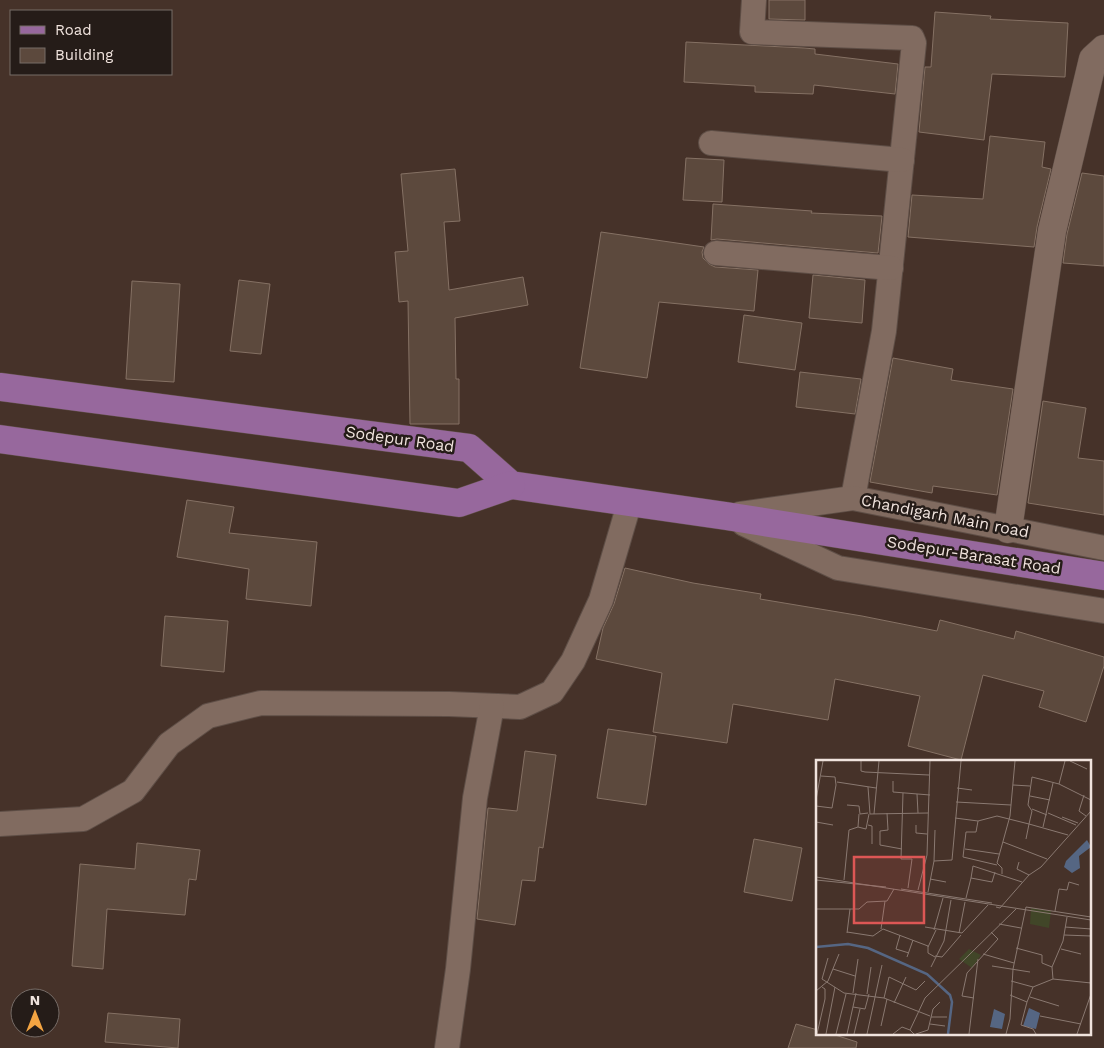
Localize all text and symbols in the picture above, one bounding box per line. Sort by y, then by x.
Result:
legend [10,10,172,75]
text: Road [55,21,92,39]
text: Building [55,46,113,64]
street label: Sodepur Road [344,422,456,456]
street label: Chandigarh Main road [859,490,1031,542]
street label: Sodepur-Barasat Road [886,532,1062,578]
inset map [816,760,1092,1036]
north arrow [10,988,60,1038]
text: N [30,992,40,1008]

